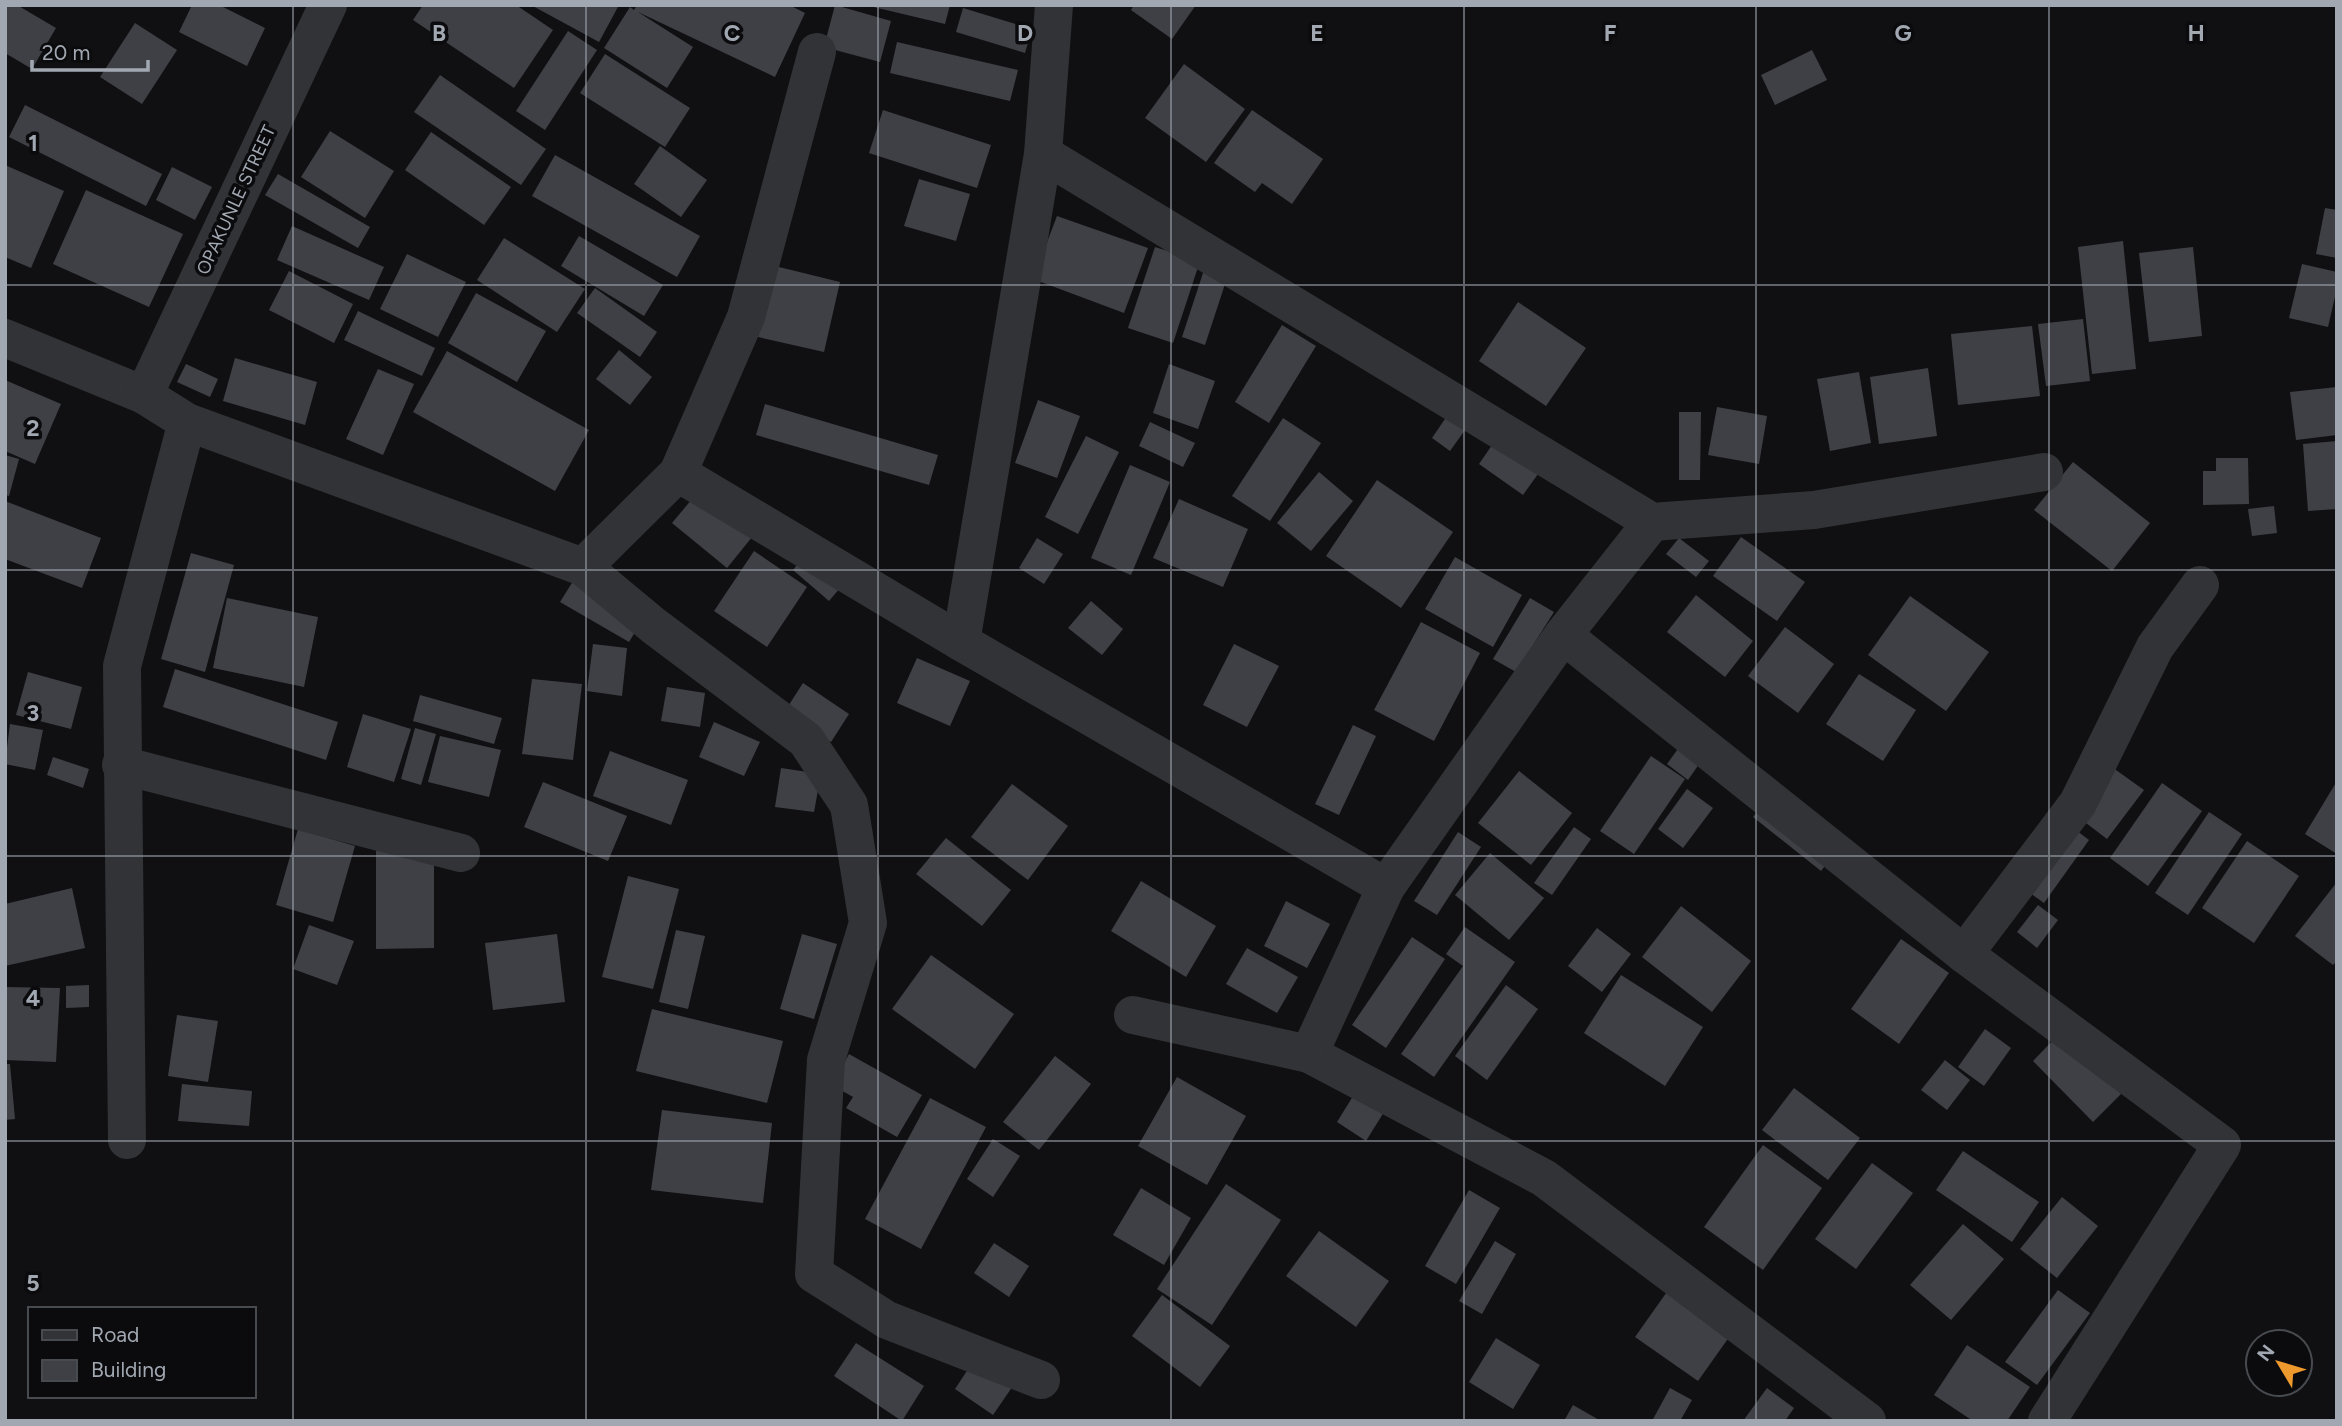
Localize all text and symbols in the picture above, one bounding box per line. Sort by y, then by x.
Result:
text: B [432,19,446,47]
text: C [724,19,741,47]
text: D [1017,19,1033,47]
text: E [1310,19,1324,47]
text: F [1604,19,1617,47]
text: G [1894,19,1912,47]
text: H [2187,19,2205,47]
scale bar [32,28,147,72]
text: 20 m [42,40,90,65]
street label: OPAKUNLE STREET [192,122,280,278]
text: 1 [28,129,38,157]
text: 2 [26,414,40,442]
text: 3 [27,699,39,727]
text: 4 [26,984,40,1012]
text: 5 [26,1269,40,1297]
legend [28,1307,256,1398]
text: Road [91,1322,139,1347]
north arrow [2244,1328,2314,1398]
text: N [2252,1340,2280,1366]
text: Building [91,1357,166,1382]

